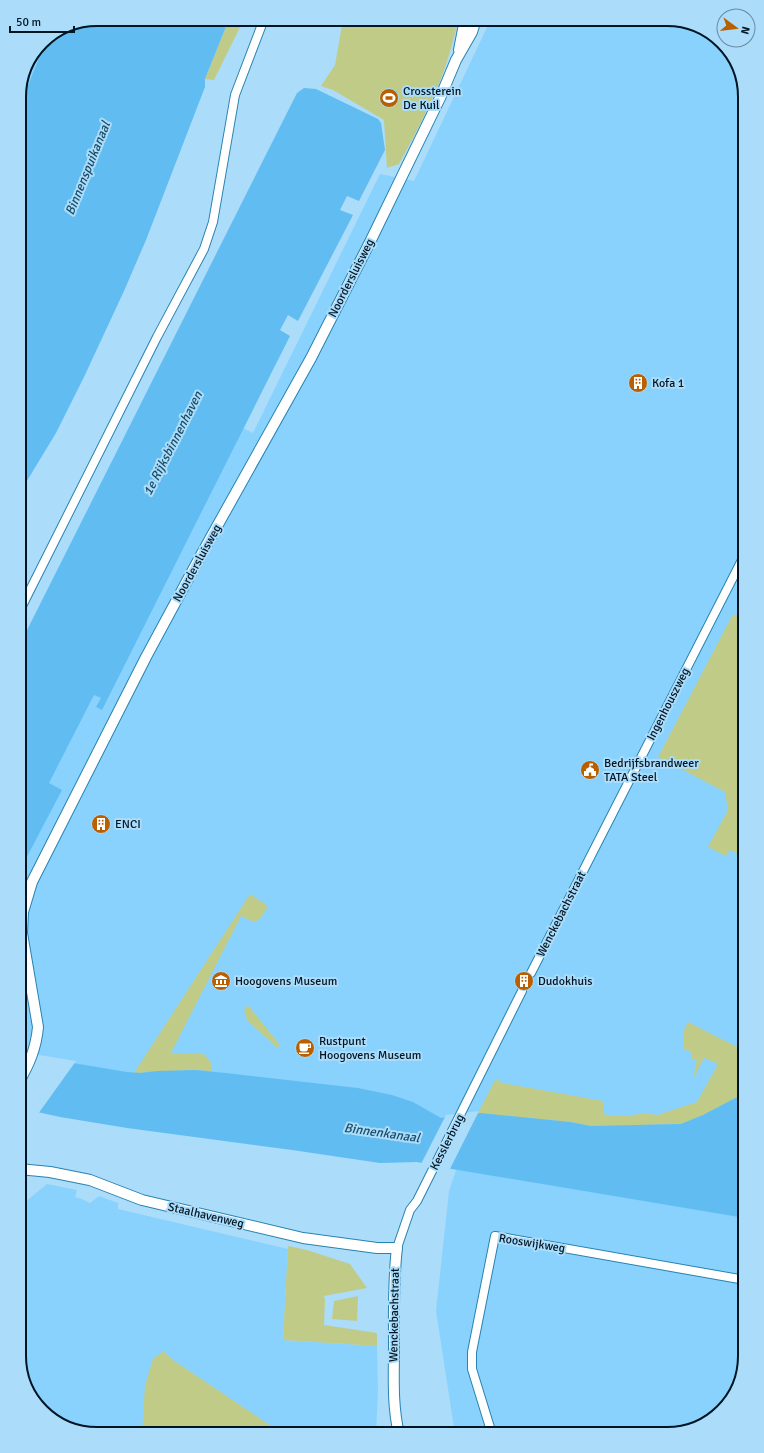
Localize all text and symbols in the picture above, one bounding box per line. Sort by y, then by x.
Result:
scale bar [10,8,74,34]
north arrow [716,8,756,48]
text: 50 m [16,15,41,30]
text: N [738,25,752,36]
place label: Crossterein De Kuil [403,84,461,113]
sports icon: Crossterein De Kuil [378,87,400,109]
water label: Binnenspuikanaal [62,118,114,218]
street label: Noordersluisweg [325,236,378,320]
building icon: Kofa 1 [627,372,649,394]
place label: Kofa 1 [652,376,684,391]
water label: 1e Rijksbinnenhaven [140,388,206,498]
street label: Noordersluisweg [170,522,225,605]
street label: Ingenhouszweg [644,665,693,743]
place label: Bedrijfsbrandweer TATA Steel [604,756,699,785]
public building icon: Bedrijfsbrandweer TATA Steel [579,759,601,781]
building icon: ENCI [90,813,112,835]
place label: ENCI [115,817,141,832]
street label: Wenckebachstraat [533,869,590,960]
museum icon: Hoogovens Museum [210,970,232,992]
building icon: Dudokhuis [513,970,535,992]
place label: Hoogovens Museum [235,974,337,989]
place label: Dudokhuis [538,974,593,989]
place label: Rustpunt Hoogovens Museum [319,1034,421,1063]
cafe icon: Rustpunt Hoogovens Museum [294,1037,316,1059]
street label: Kesslerbrug [427,1112,468,1173]
water label: Binnenkanaal [343,1120,422,1146]
street label: Staalhavenweg [166,1199,245,1232]
street label: Rooswijkweg [498,1231,566,1256]
street label: Wenckebachstraat [386,1268,403,1362]

